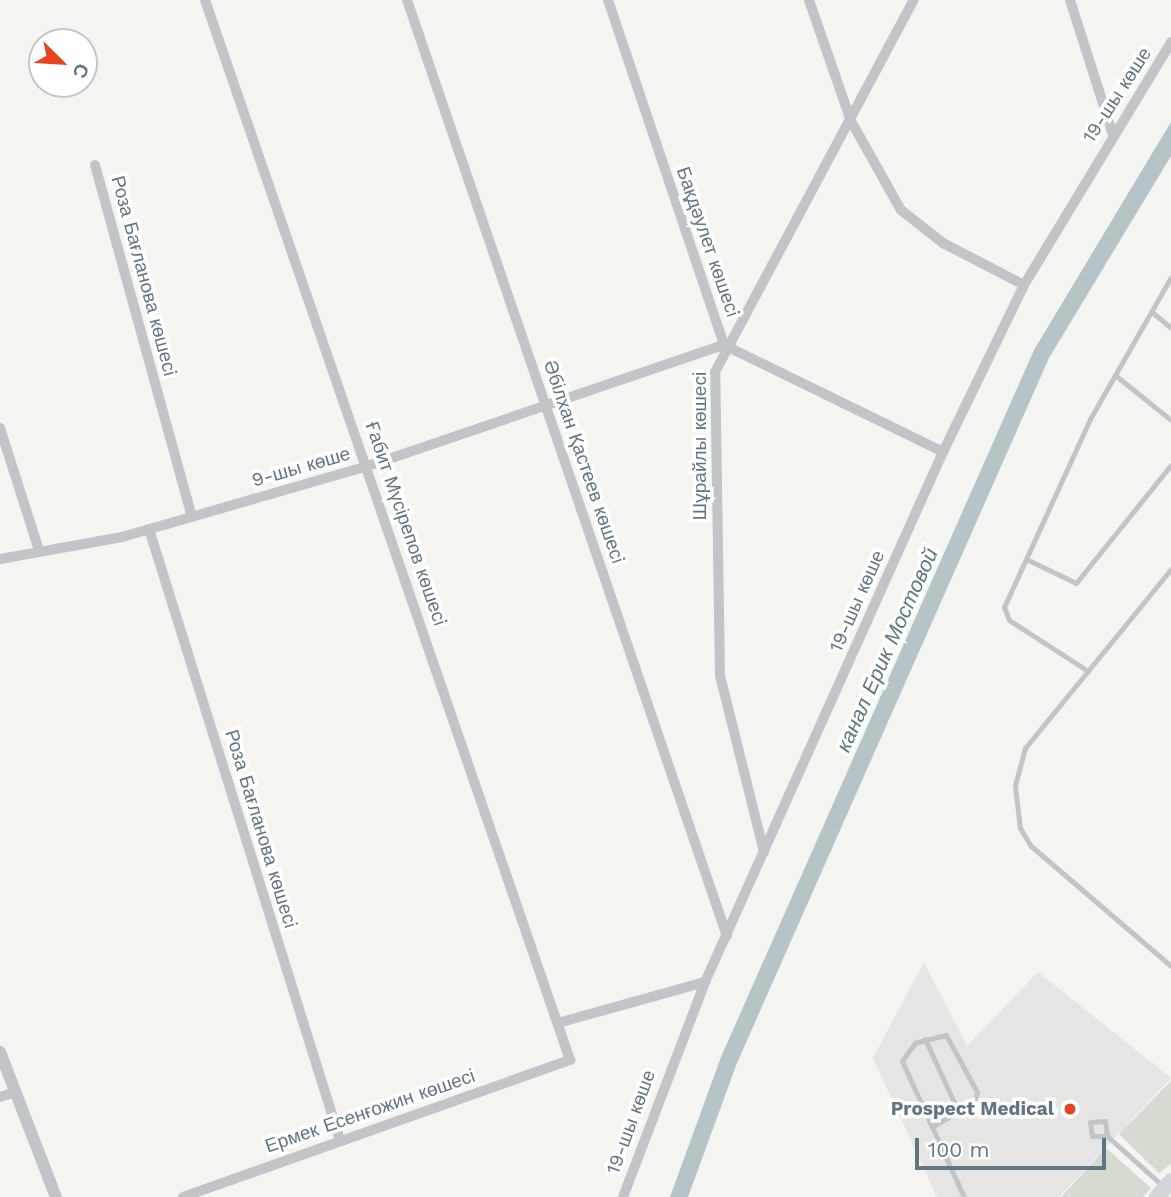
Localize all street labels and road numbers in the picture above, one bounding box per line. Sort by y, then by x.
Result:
street label: 19-шы көше [1078,43,1156,147]
street label: Бақдәулет көшесi [672,164,744,320]
street label: Роза Бағланова көшесi [106,173,182,379]
street label: Әбілхан Қастеев көшесi [538,357,630,567]
street label: Шұрайлы көшесі [689,372,711,520]
street label: Ғабит Мүсірепов көшесi [360,419,452,629]
street label: 9-шы көше [249,442,353,492]
street label: 19-шы көше [824,547,890,655]
street label: Роза Бағланова көшесi [220,727,302,931]
street label: Ермек Есенғожин көшесі [262,1064,478,1158]
street label: 19-шы көше [602,1067,660,1177]

